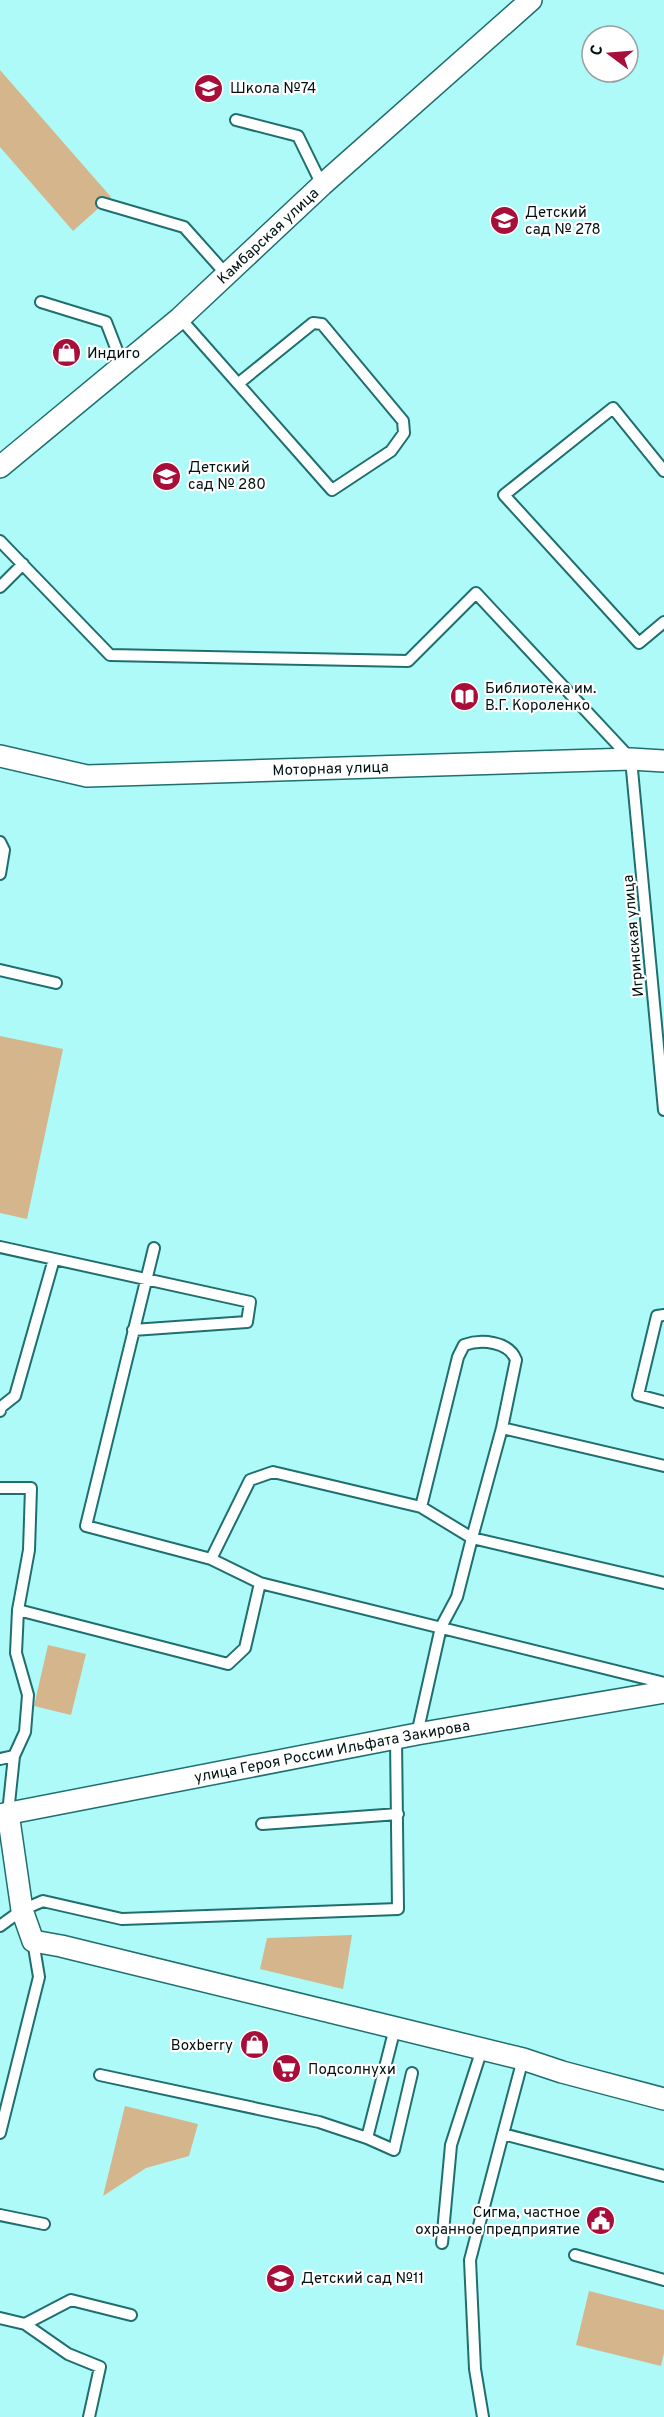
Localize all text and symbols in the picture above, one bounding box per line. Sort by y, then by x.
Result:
north arrow [580,24,640,84]
text: С [586,43,609,58]
school or university icon: Школа №74 [193,72,225,104]
place label: Школа №74 [230,80,316,99]
street label: Камбарская улица [214,185,324,289]
place label: Детский сад № 278 [525,204,601,240]
school or university icon: Детский сад № 278 [488,205,520,237]
shop icon: Индиго [50,337,82,369]
place label: Индиго [87,345,140,364]
place label: Детский сад № 280 [188,459,266,495]
school or university icon: Детский сад № 280 [151,460,183,492]
place label: Библиотека им. В.Г. Короленко [485,680,596,716]
library icon: Библиотека им. В.Г. Короленко [448,681,480,713]
street label: Моторная улица [272,759,389,781]
street label: Игринская улица [620,874,649,998]
street label: улица Героя России Ильфата Закирова [193,1717,471,1788]
shop icon: Boxberry [238,2029,270,2061]
place label: Boxberry [171,2037,233,2056]
supermarket icon: Подсолнухи [271,2053,303,2085]
place label: Подсолнухи [308,2061,396,2080]
place label: Сигма, частное охранное предприятие [415,2204,580,2240]
public building icon: Сигма, частное охранное предприятие [585,2205,617,2237]
school or university icon: Детский сад №11 [264,2262,296,2294]
place label: Детский сад №11 [301,2270,424,2289]

